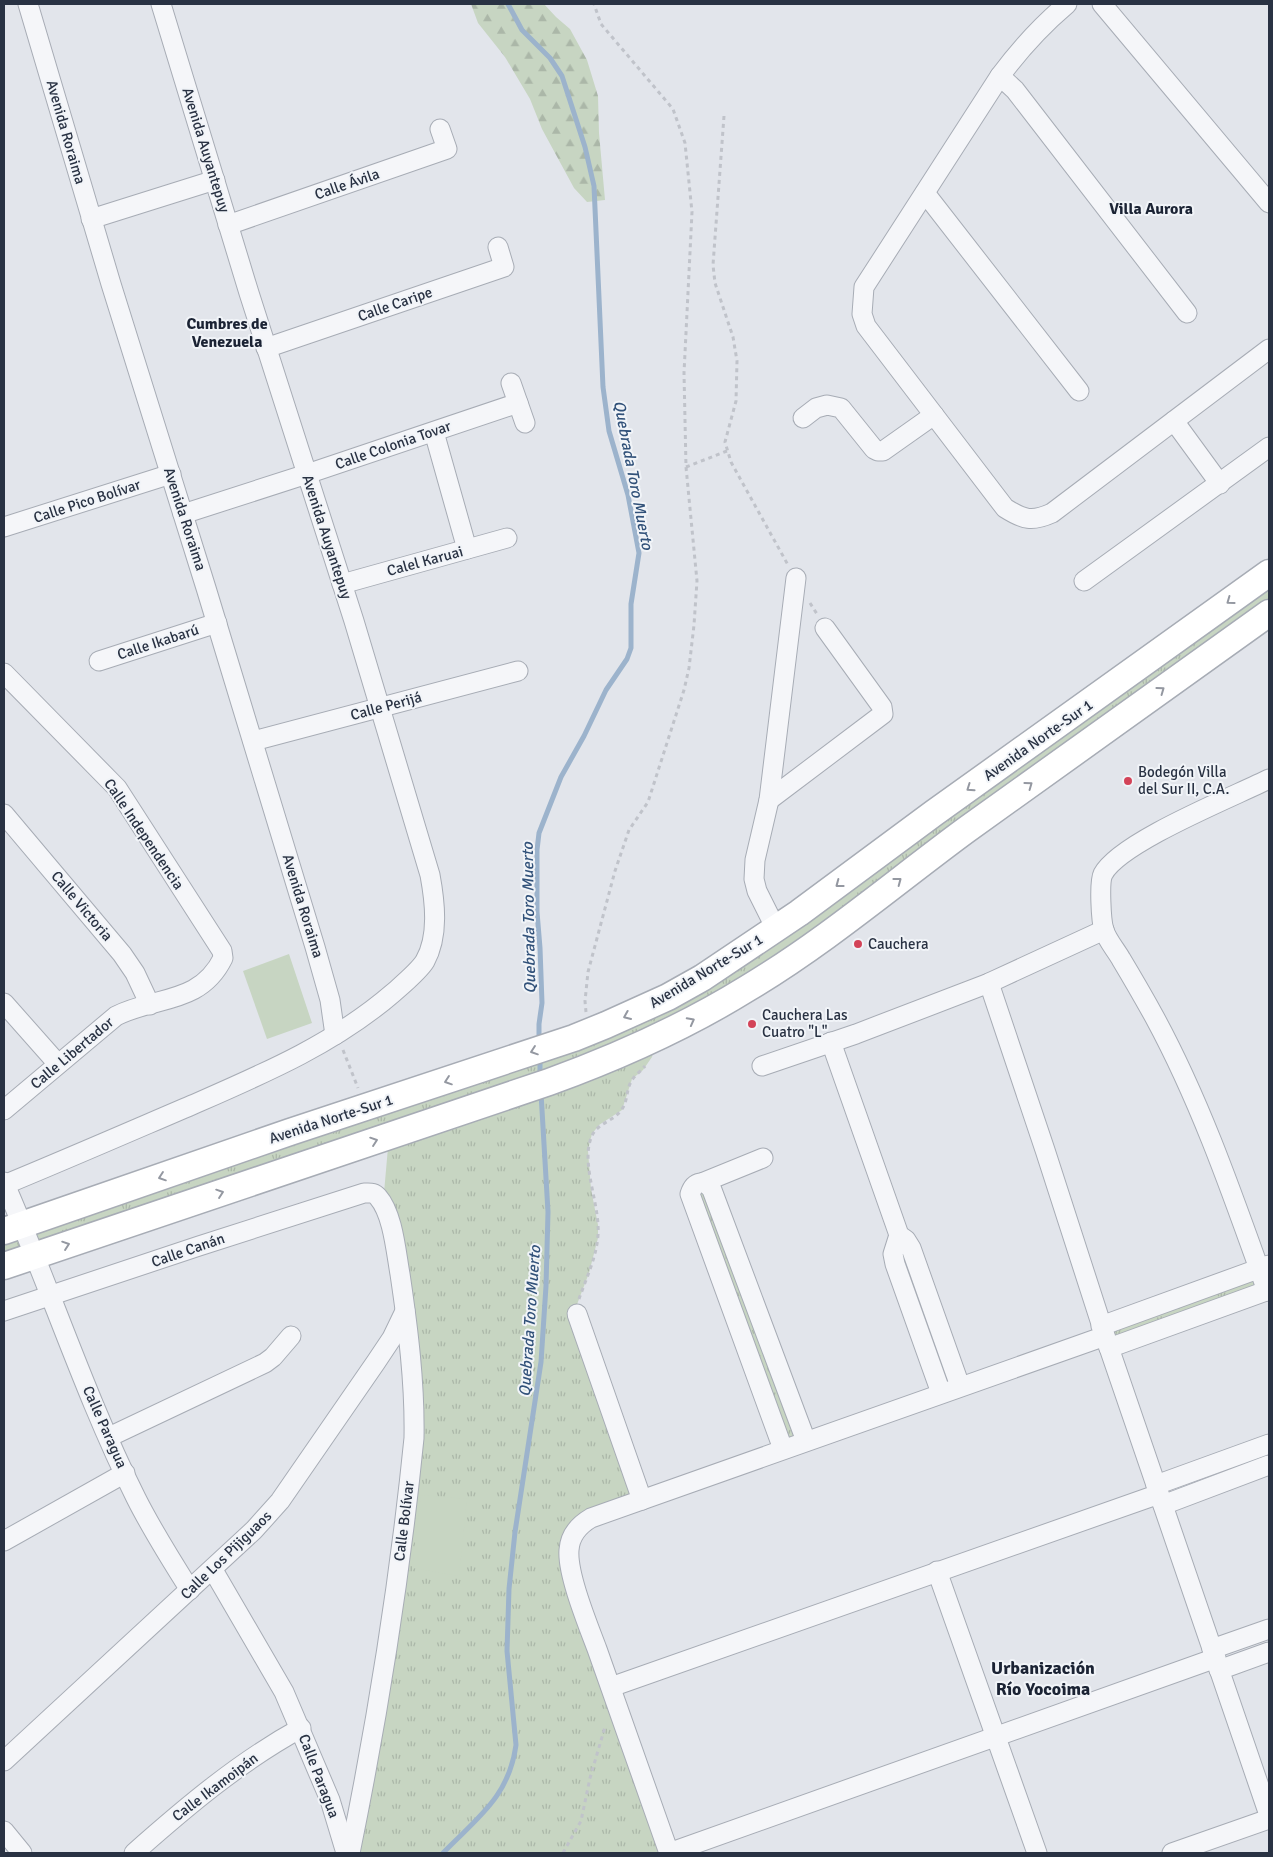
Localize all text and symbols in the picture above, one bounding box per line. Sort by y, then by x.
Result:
street label: Avenida Roraima [43,78,89,186]
street label: Avenida Auyantepuy [178,85,234,215]
street label: Calle Ávila [312,164,382,204]
district label: Villa Aurora [1109,199,1193,219]
street label: Calle Caripe [355,283,435,325]
district label: Cumbres de Venezuela [186,314,268,352]
water label: Quebrada Toro Muerto [609,399,657,552]
street label: Calle Colonia Tovar [333,417,454,473]
street label: Avenida Roraima [160,465,210,573]
street label: Avenida Auyantepuy [298,472,356,602]
street label: Calle Pico Bolívar [31,475,143,527]
street label: Calel Karuai [385,542,465,580]
one-way arrow [1226,595,1236,604]
street label: Calle Ikabarú [115,620,201,664]
one-way arrow [1155,687,1165,696]
street label: Calle Perijá [348,688,424,724]
street label: Avenida Norte-Sur 1 [980,696,1096,784]
place label: Bodegón Villa del Sur II, C.A. [1138,763,1229,798]
street label: Calle Independencia [100,775,188,893]
marker: Bodegón Villa del Sur II, C.A. [1122,775,1134,787]
one-way arrow [966,782,976,791]
one-way arrow [1023,782,1033,791]
water label: Quebrada Toro Muerto [518,841,540,994]
street label: Avenida Roraima [279,852,327,960]
street label: Calle Victoria [47,867,117,945]
one-way arrow [835,878,845,887]
one-way arrow [892,878,902,887]
street label: Avenida Norte-Sur 1 [646,930,766,1012]
place label: Cauchera [868,935,929,953]
marker: Cauchera [852,938,864,950]
place label: Cauchera Las Cuatro "L" [762,1006,848,1041]
one-way arrow [623,1010,632,1021]
street label: Calle Libertador [27,1013,118,1093]
one-way arrow [686,1017,695,1027]
marker: Cauchera Las Cuatro "L" [746,1018,758,1030]
one-way arrow [531,1046,539,1056]
one-way arrow [445,1075,453,1085]
street label: Avenida Norte-Sur 1 [267,1090,395,1148]
one-way arrow [370,1137,378,1147]
one-way arrow [158,1171,166,1181]
one-way arrow [216,1189,224,1199]
street label: Calle Canán [149,1229,227,1271]
one-way arrow [62,1241,70,1251]
water label: Quebrada Toro Muerto [515,1244,545,1397]
street label: Calle Paragua [79,1383,131,1471]
street label: Calle Bolívar [390,1479,418,1562]
street label: Calle Los Pijiguaos [177,1507,276,1603]
district label: Urbanización Río Yocoima [991,1657,1095,1700]
street label: Calle Paragua [295,1732,343,1820]
street label: Calle Ikamoipán [168,1749,262,1825]

